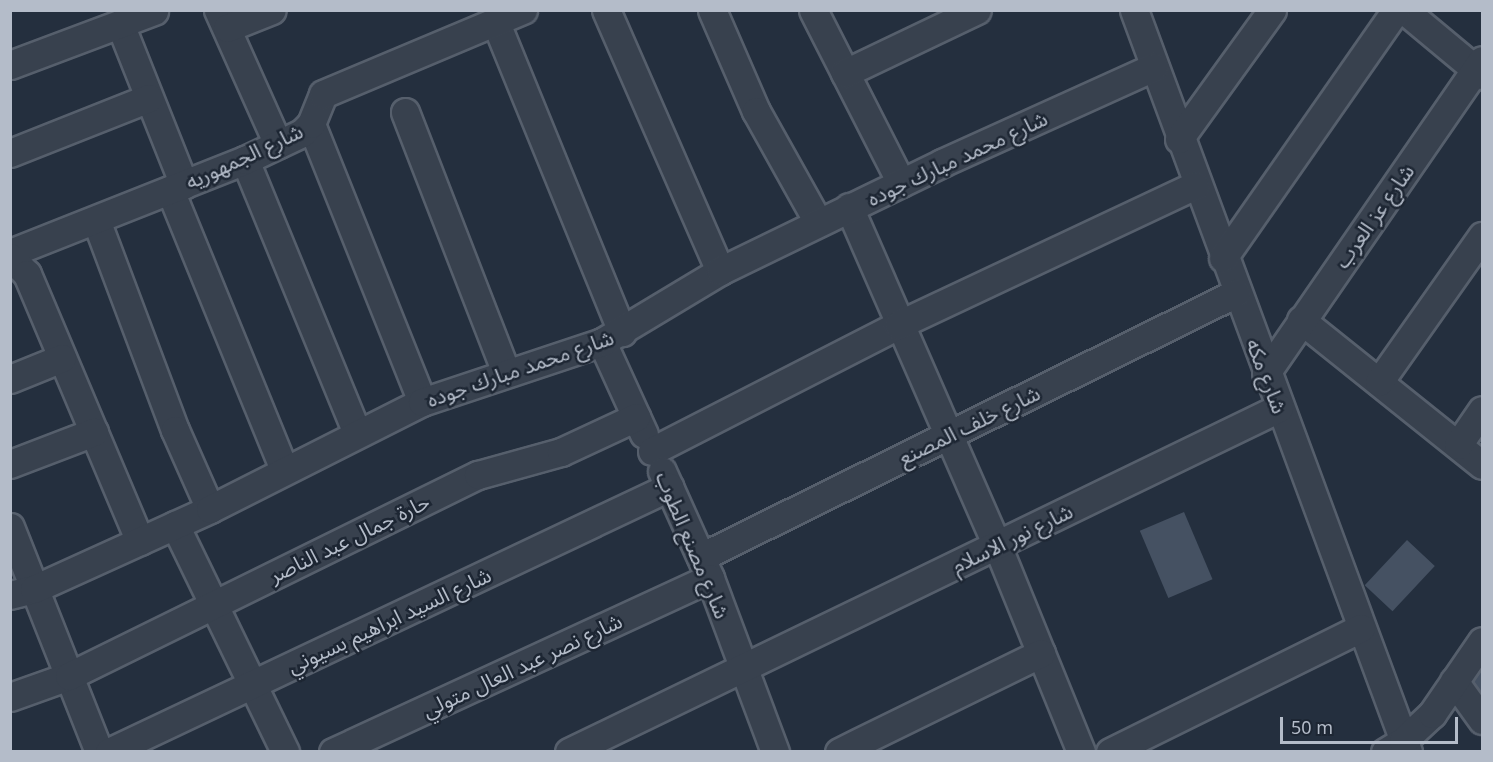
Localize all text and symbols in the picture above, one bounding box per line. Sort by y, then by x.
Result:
street label: شارع محمد مبارك جوده [863,105,1051,211]
street label: شارع الجمهوريه [181,118,307,194]
street label: شارع عز العرب [1329,159,1419,273]
street label: شارع محمد مبارك جوده [423,324,617,412]
street label: شارع مكه [1241,335,1293,417]
street label: شارع خلف المصنع [894,380,1044,470]
street label: شارع مصنع الطوب [651,468,735,622]
street label: حارة جمال عبد الناصر [265,488,433,588]
street label: شارع نور الاسلام [947,498,1077,578]
street label: شارع السيد ابراهيم بسيوني [283,562,495,678]
street label: شارع نصر عبد العال متولي [418,608,626,722]
scale bar [1283,705,1462,743]
text: 50 m [1291,715,1333,739]

